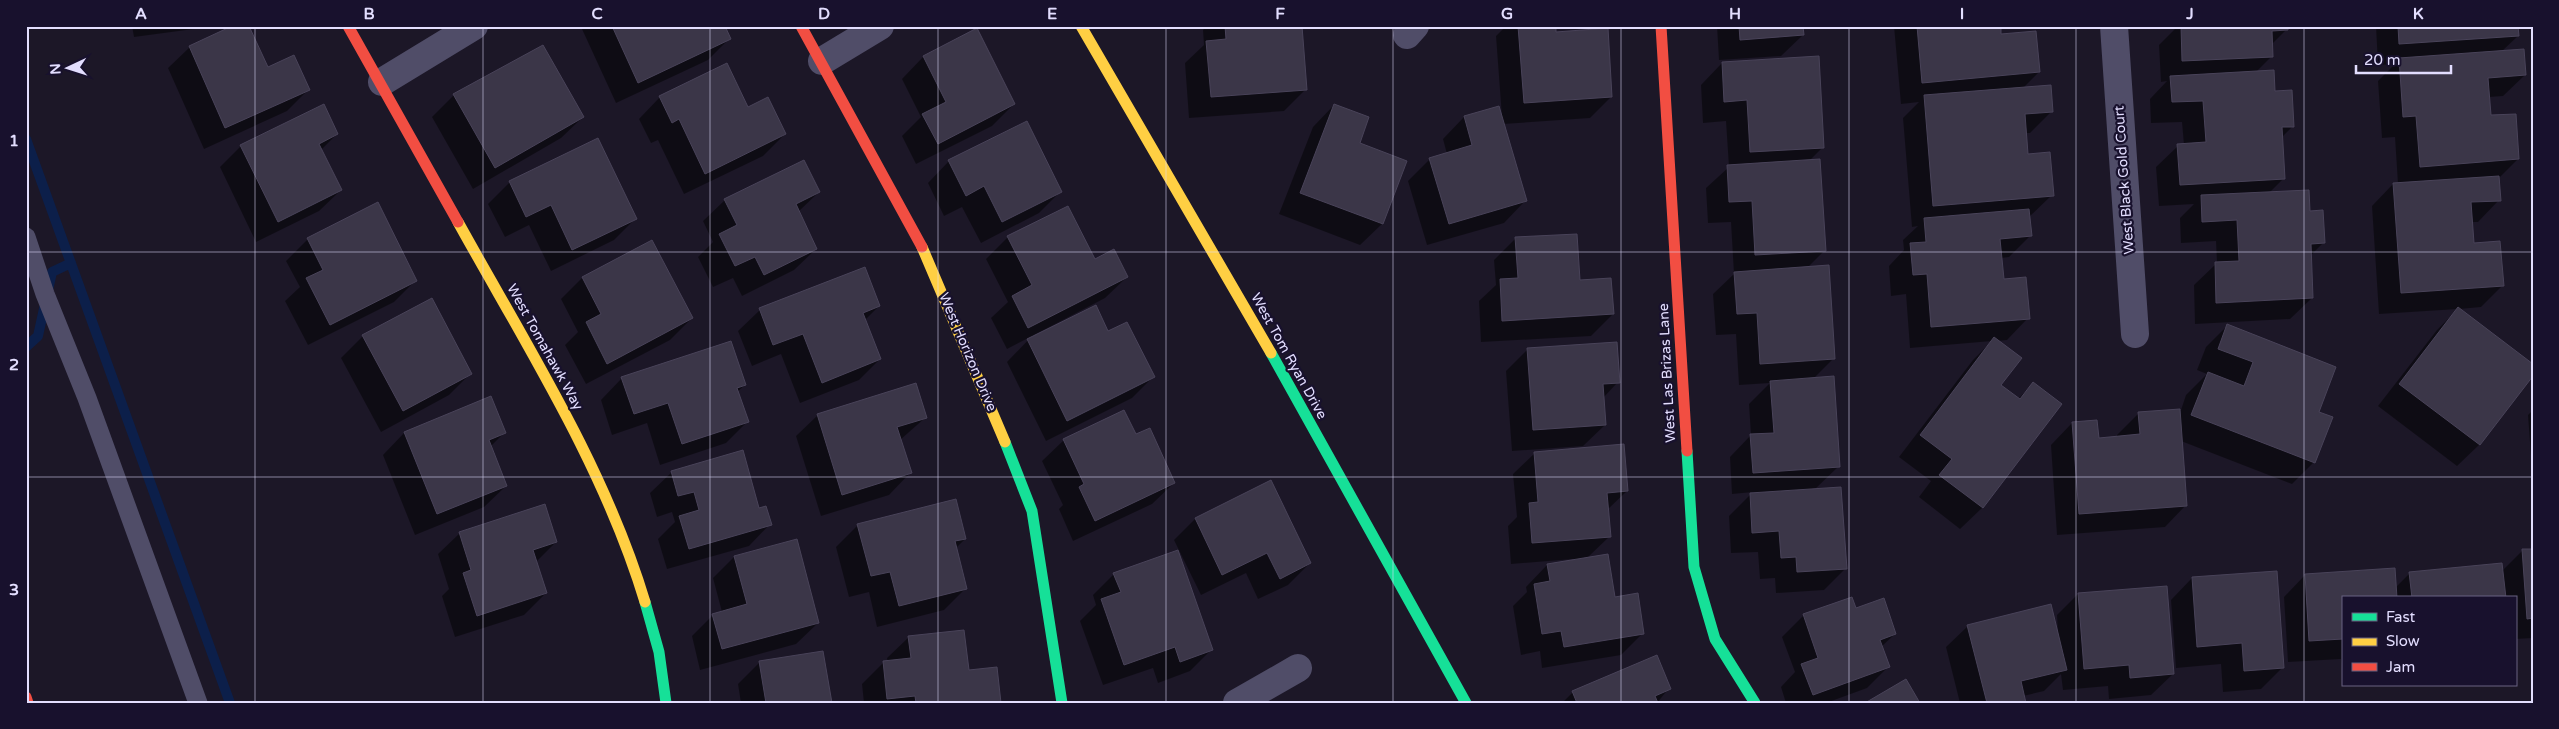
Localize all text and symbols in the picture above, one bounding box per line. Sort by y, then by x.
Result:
text: A [135,4,147,24]
text: B [363,4,375,24]
text: C [591,4,603,24]
text: D [818,4,830,24]
text: E [1047,4,1057,24]
text: F [1275,4,1285,24]
text: G [1501,4,1513,24]
text: H [1729,4,1741,24]
text: I [1960,4,1964,24]
text: J [2185,4,2194,24]
text: K [2413,4,2424,24]
north arrow [42,42,92,92]
scale bar [2356,42,2452,74]
text: 20 m [2364,51,2401,69]
text: N [47,63,64,75]
street label: West Black Gold Court [2110,104,2138,255]
text: 1 [9,131,19,151]
street label: West Tomahawk Way [503,281,587,413]
street label: West Horizon Drive [935,290,1001,414]
street label: West Tom Ryan Drive [1247,290,1331,422]
street label: West Las Brizas Lane [1655,303,1679,443]
text: 2 [9,355,19,375]
text: 3 [9,580,19,600]
legend [2342,596,2516,686]
text: Fast [2386,608,2416,626]
text: Slow [2386,632,2420,650]
text: Jam [2386,658,2415,676]

